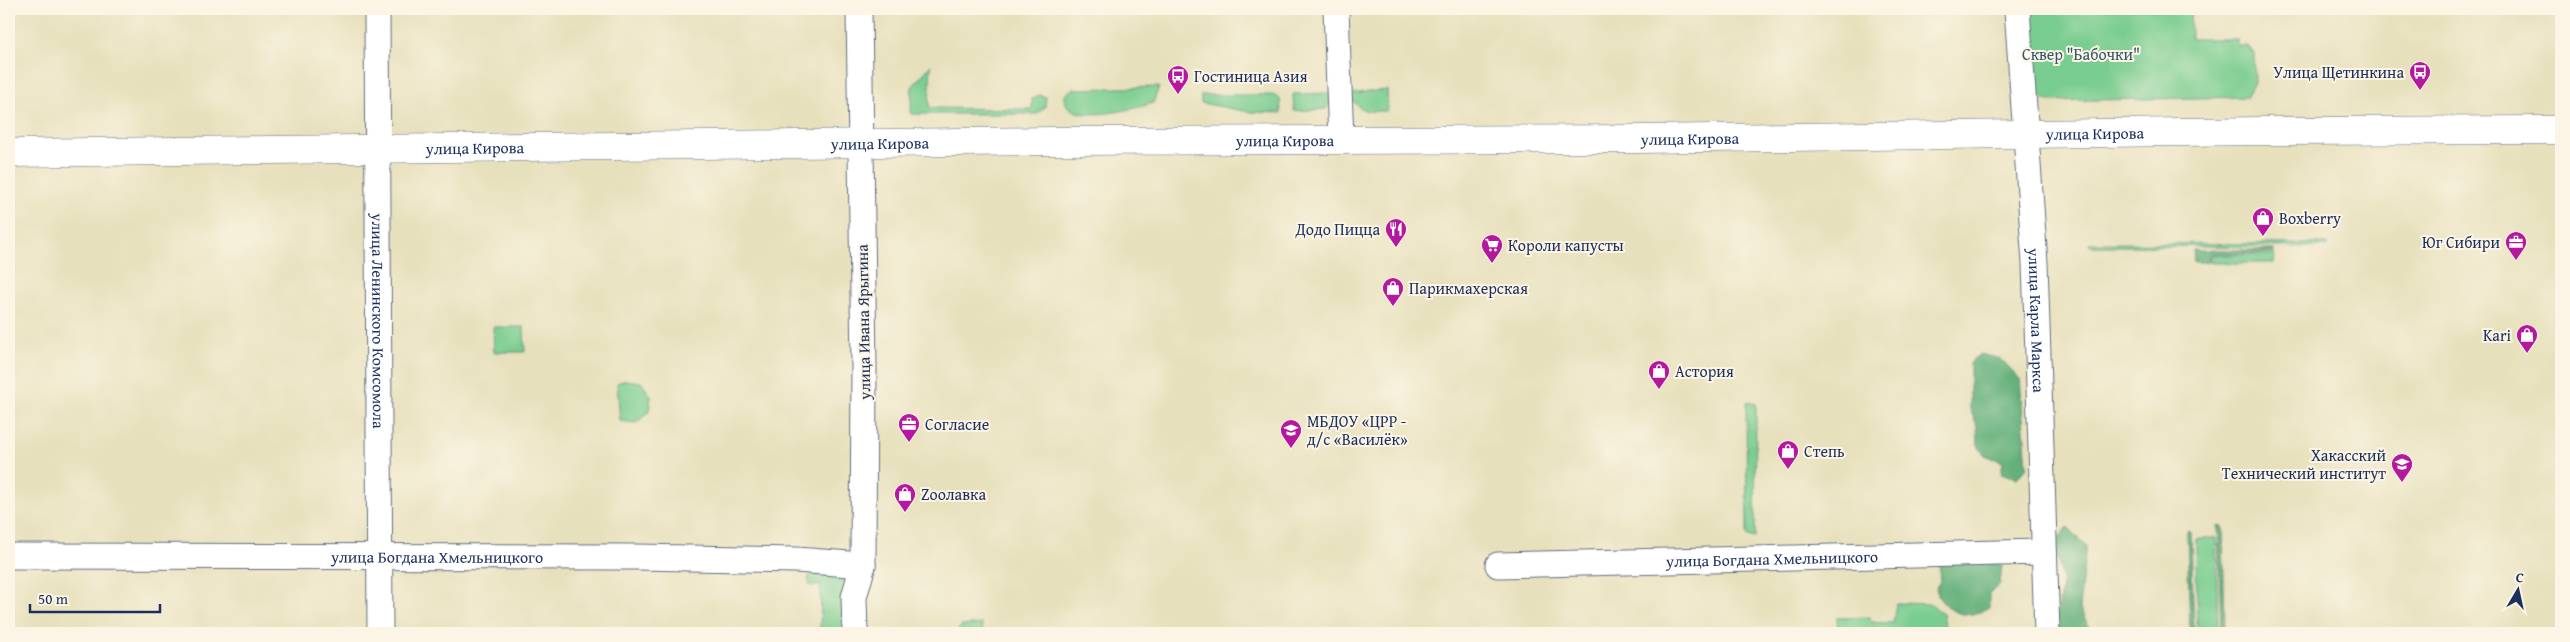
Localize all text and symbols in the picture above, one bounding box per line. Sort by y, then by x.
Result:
park label: Сквер "Бабочки" [2022,42,2140,66]
place label: Улица Щетинкина [2273,60,2404,84]
bus stop icon: Улица Щетинкина [2408,60,2432,91]
bus stop icon: Гостиница Азия [1166,64,1190,95]
place label: Гостиница Азия [1194,64,1308,88]
street label: улица Кирова [2045,121,2145,146]
street label: улица Кирова [1640,126,1740,151]
street label: улица Кирова [1235,128,1335,152]
street label: улица Кирова [830,130,930,156]
street label: улица Кирова [425,135,525,160]
shop icon: Boxberry [2251,206,2275,237]
place label: Boxberry [2279,206,2341,230]
street label: улица Ленинского Комсомола [366,212,391,429]
place label: Додо Пицца [1295,217,1380,241]
restaurant icon: Додо Пицца [1384,217,1408,248]
place label: Юг Сибири [2422,230,2500,254]
office icon: Юг Сибири [2504,230,2528,261]
supermarket icon: Короли капусты [1480,233,1504,264]
place label: Короли капусты [1508,233,1624,257]
street label: улица Ивана Ярыгина [850,244,876,401]
street label: улица Карла Маркса [2022,246,2051,393]
shop icon: Парикмахерская [1381,276,1405,307]
place label: Парикмахерская [1409,276,1528,300]
place label: Kari [2483,323,2512,347]
shop icon: Kari [2515,323,2539,354]
shop icon: Астория [1647,359,1671,390]
place label: Астория [1675,359,1734,383]
place label: МБДОУ «ЦРР - д/с «Василёк» [1307,409,1408,451]
office icon: Согласие [897,412,921,443]
place label: Согласие [925,412,989,436]
school or university icon: МБДОУ «ЦРР - д/с «Василёк» [1279,418,1303,449]
shop icon: Степь [1776,439,1800,470]
place label: Степь [1804,439,1845,463]
place label: Хакасский Технический институт [2222,443,2386,485]
school or university icon: Хакасский Технический институт [2390,452,2414,483]
shop icon: Zooлавка [893,482,917,513]
place label: Zooлавка [921,482,986,506]
street label: улица Богдана Хмельницкого [1665,544,1878,573]
street label: улица Богдана Хмельницкого [330,545,543,569]
north arrow [2492,564,2542,614]
text: С [2515,567,2526,588]
scale bar [30,582,160,614]
text: 50 m [38,588,69,609]

